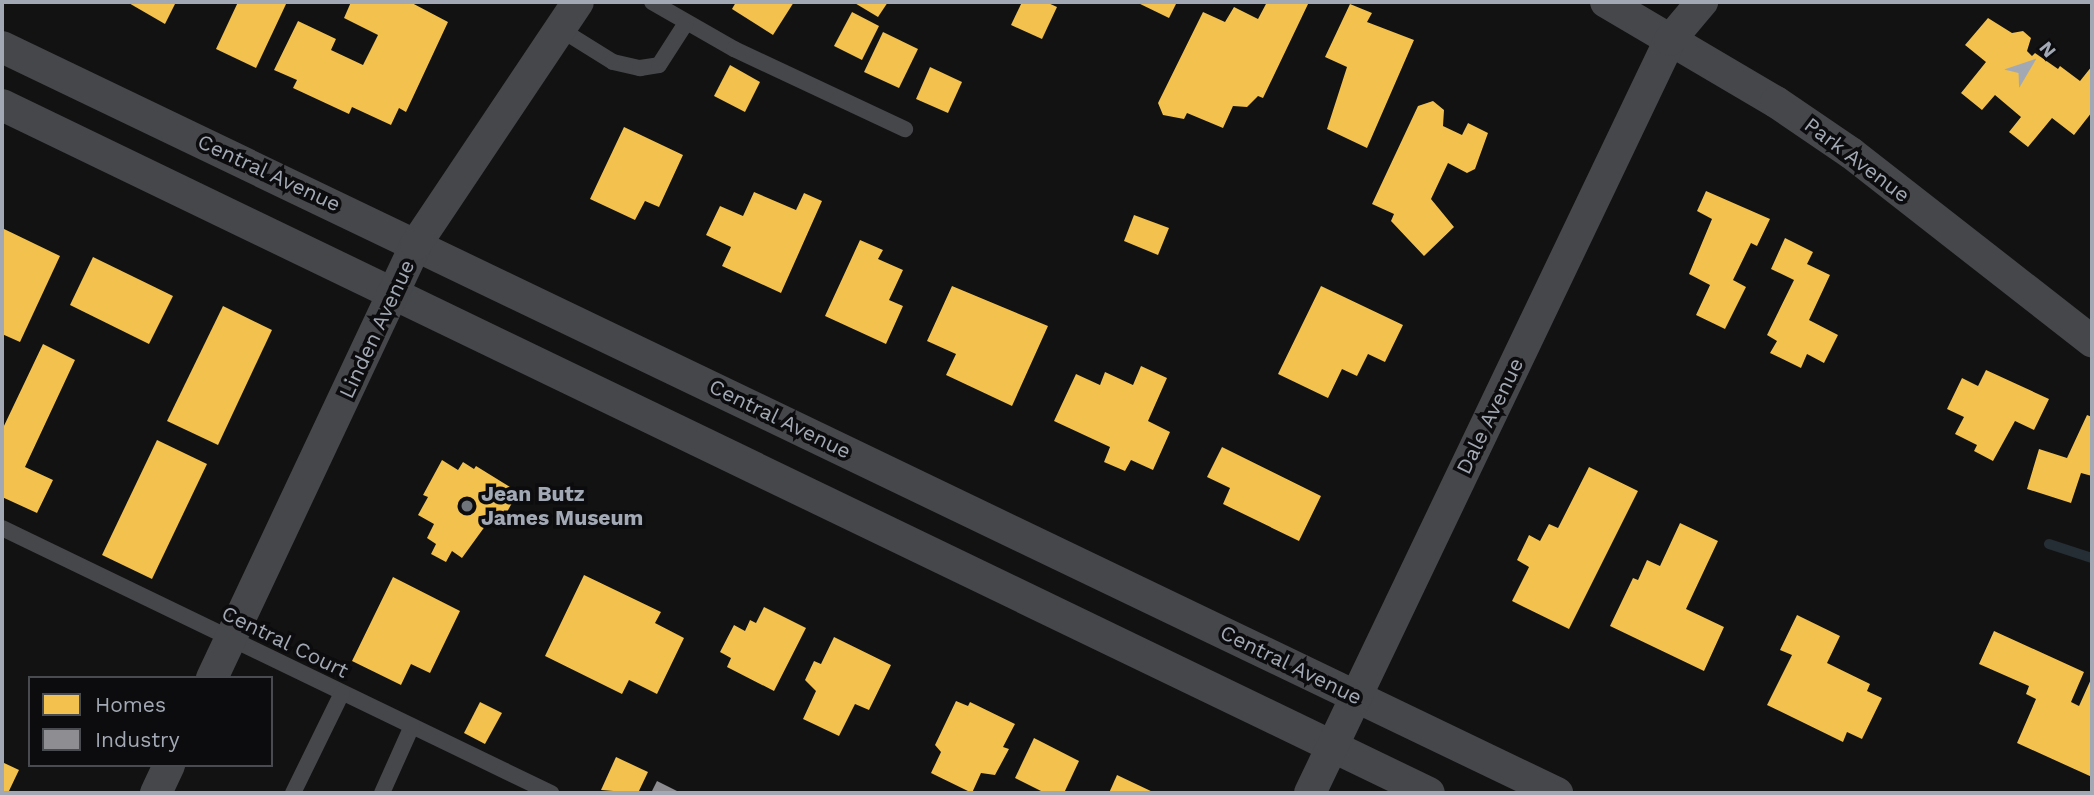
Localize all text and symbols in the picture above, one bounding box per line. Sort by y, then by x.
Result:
north arrow [1996,28,2066,98]
text: N [2034,37,2061,62]
street label: Park Avenue [1799,112,1915,208]
street label: Central Avenue [193,129,345,217]
street label: Linden Avenue [334,255,420,403]
street label: Dale Avenue [1451,353,1529,479]
street label: Central Avenue [704,373,856,465]
place label: Jean Butz James Museum [481,481,643,531]
marker: Jean Butz James Museum [459,498,475,514]
street label: Central Court [217,600,353,684]
street label: Central Avenue [1215,619,1367,711]
legend [28,676,273,767]
text: Homes [95,692,166,717]
text: Industry [95,727,180,752]

